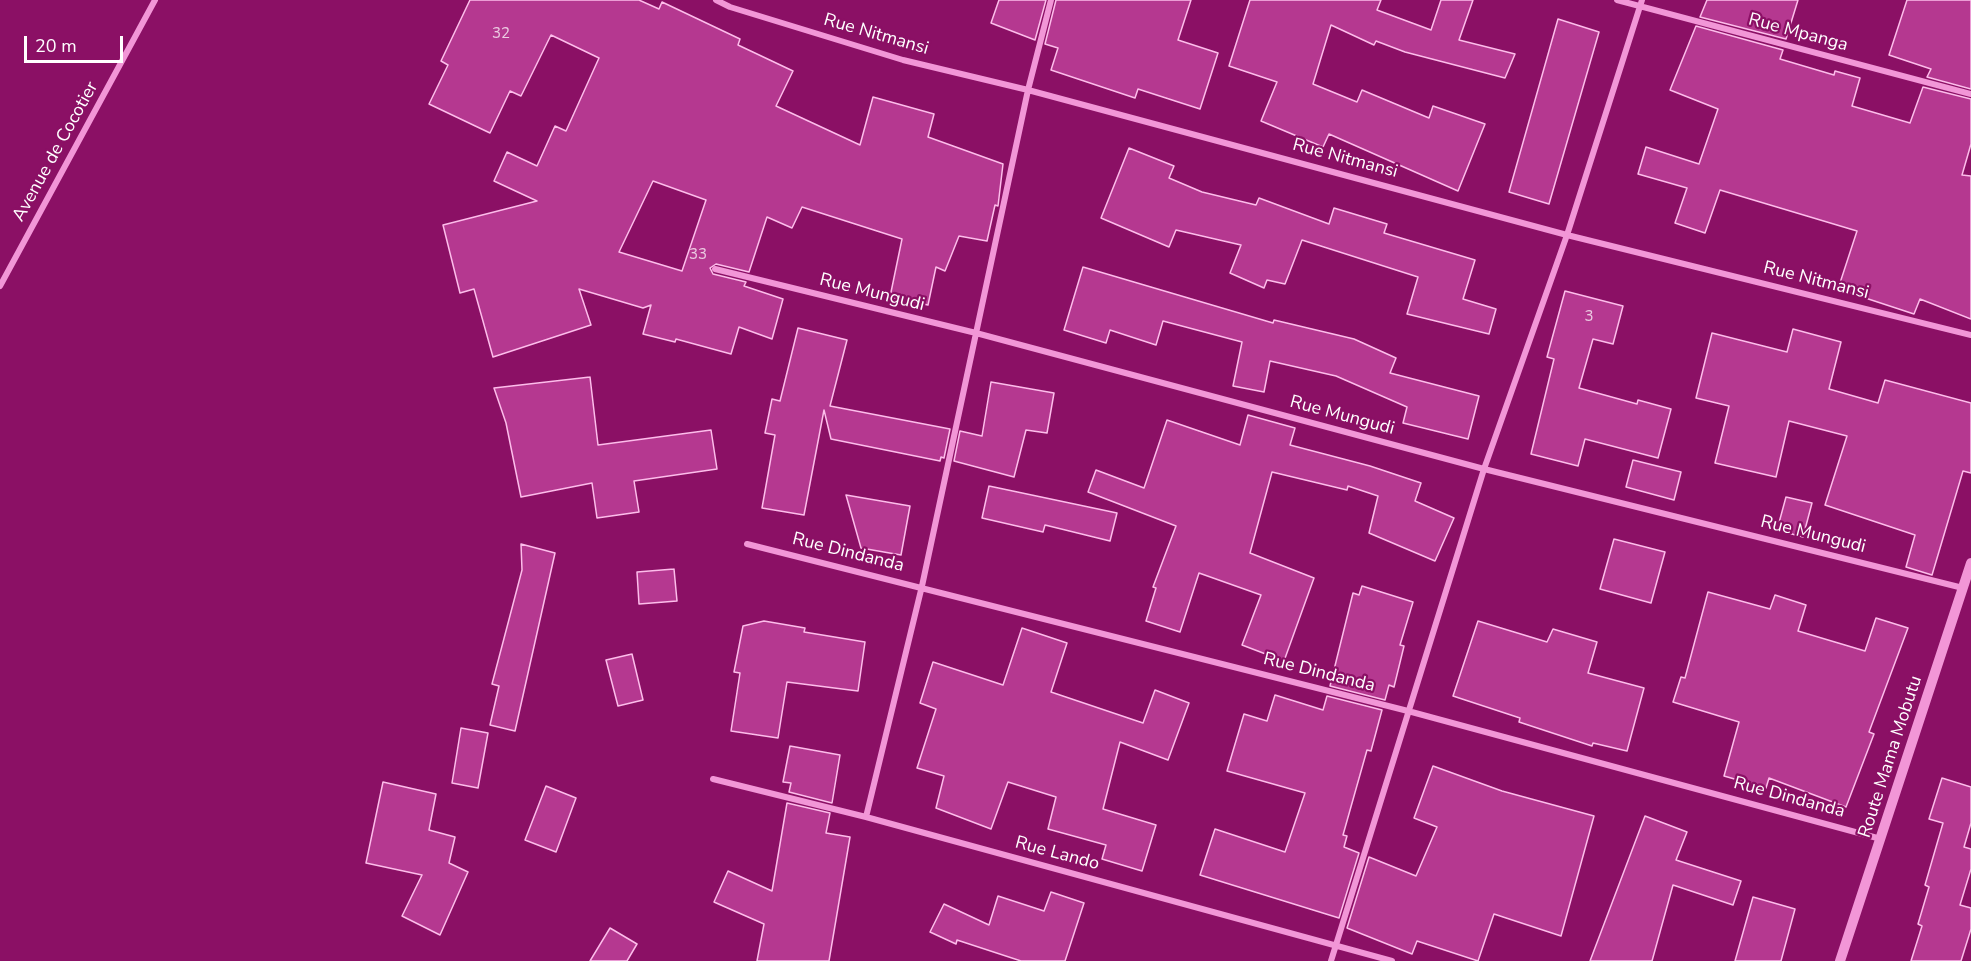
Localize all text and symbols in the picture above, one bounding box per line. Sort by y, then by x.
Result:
street label: Rue Mpanga [1746,9,1850,57]
street label: Rue Nitmansi [821,10,931,60]
scale bar [27,24,126,62]
house number: 32 [492,25,510,43]
text: 20 m [35,34,77,58]
street label: Avenue de Cocotier [9,78,103,226]
street label: Rue Nitmansi [1290,135,1400,183]
house number: 33 [689,246,707,264]
street label: Rue Nitmansi [1761,257,1871,305]
street label: Rue Mungudi [817,270,927,316]
house number: 3 [1585,308,1593,326]
street label: Rue Mungudi [1287,392,1397,440]
street label: Rue Mungudi [1758,512,1868,558]
street label: Rue Dindanda [790,529,906,577]
street label: Rue Dindanda [1261,649,1377,697]
street label: Route Mama Mobutu [1855,673,1927,841]
street label: Rue Dindanda [1731,773,1847,823]
street label: Rue Lando [1012,832,1102,876]

